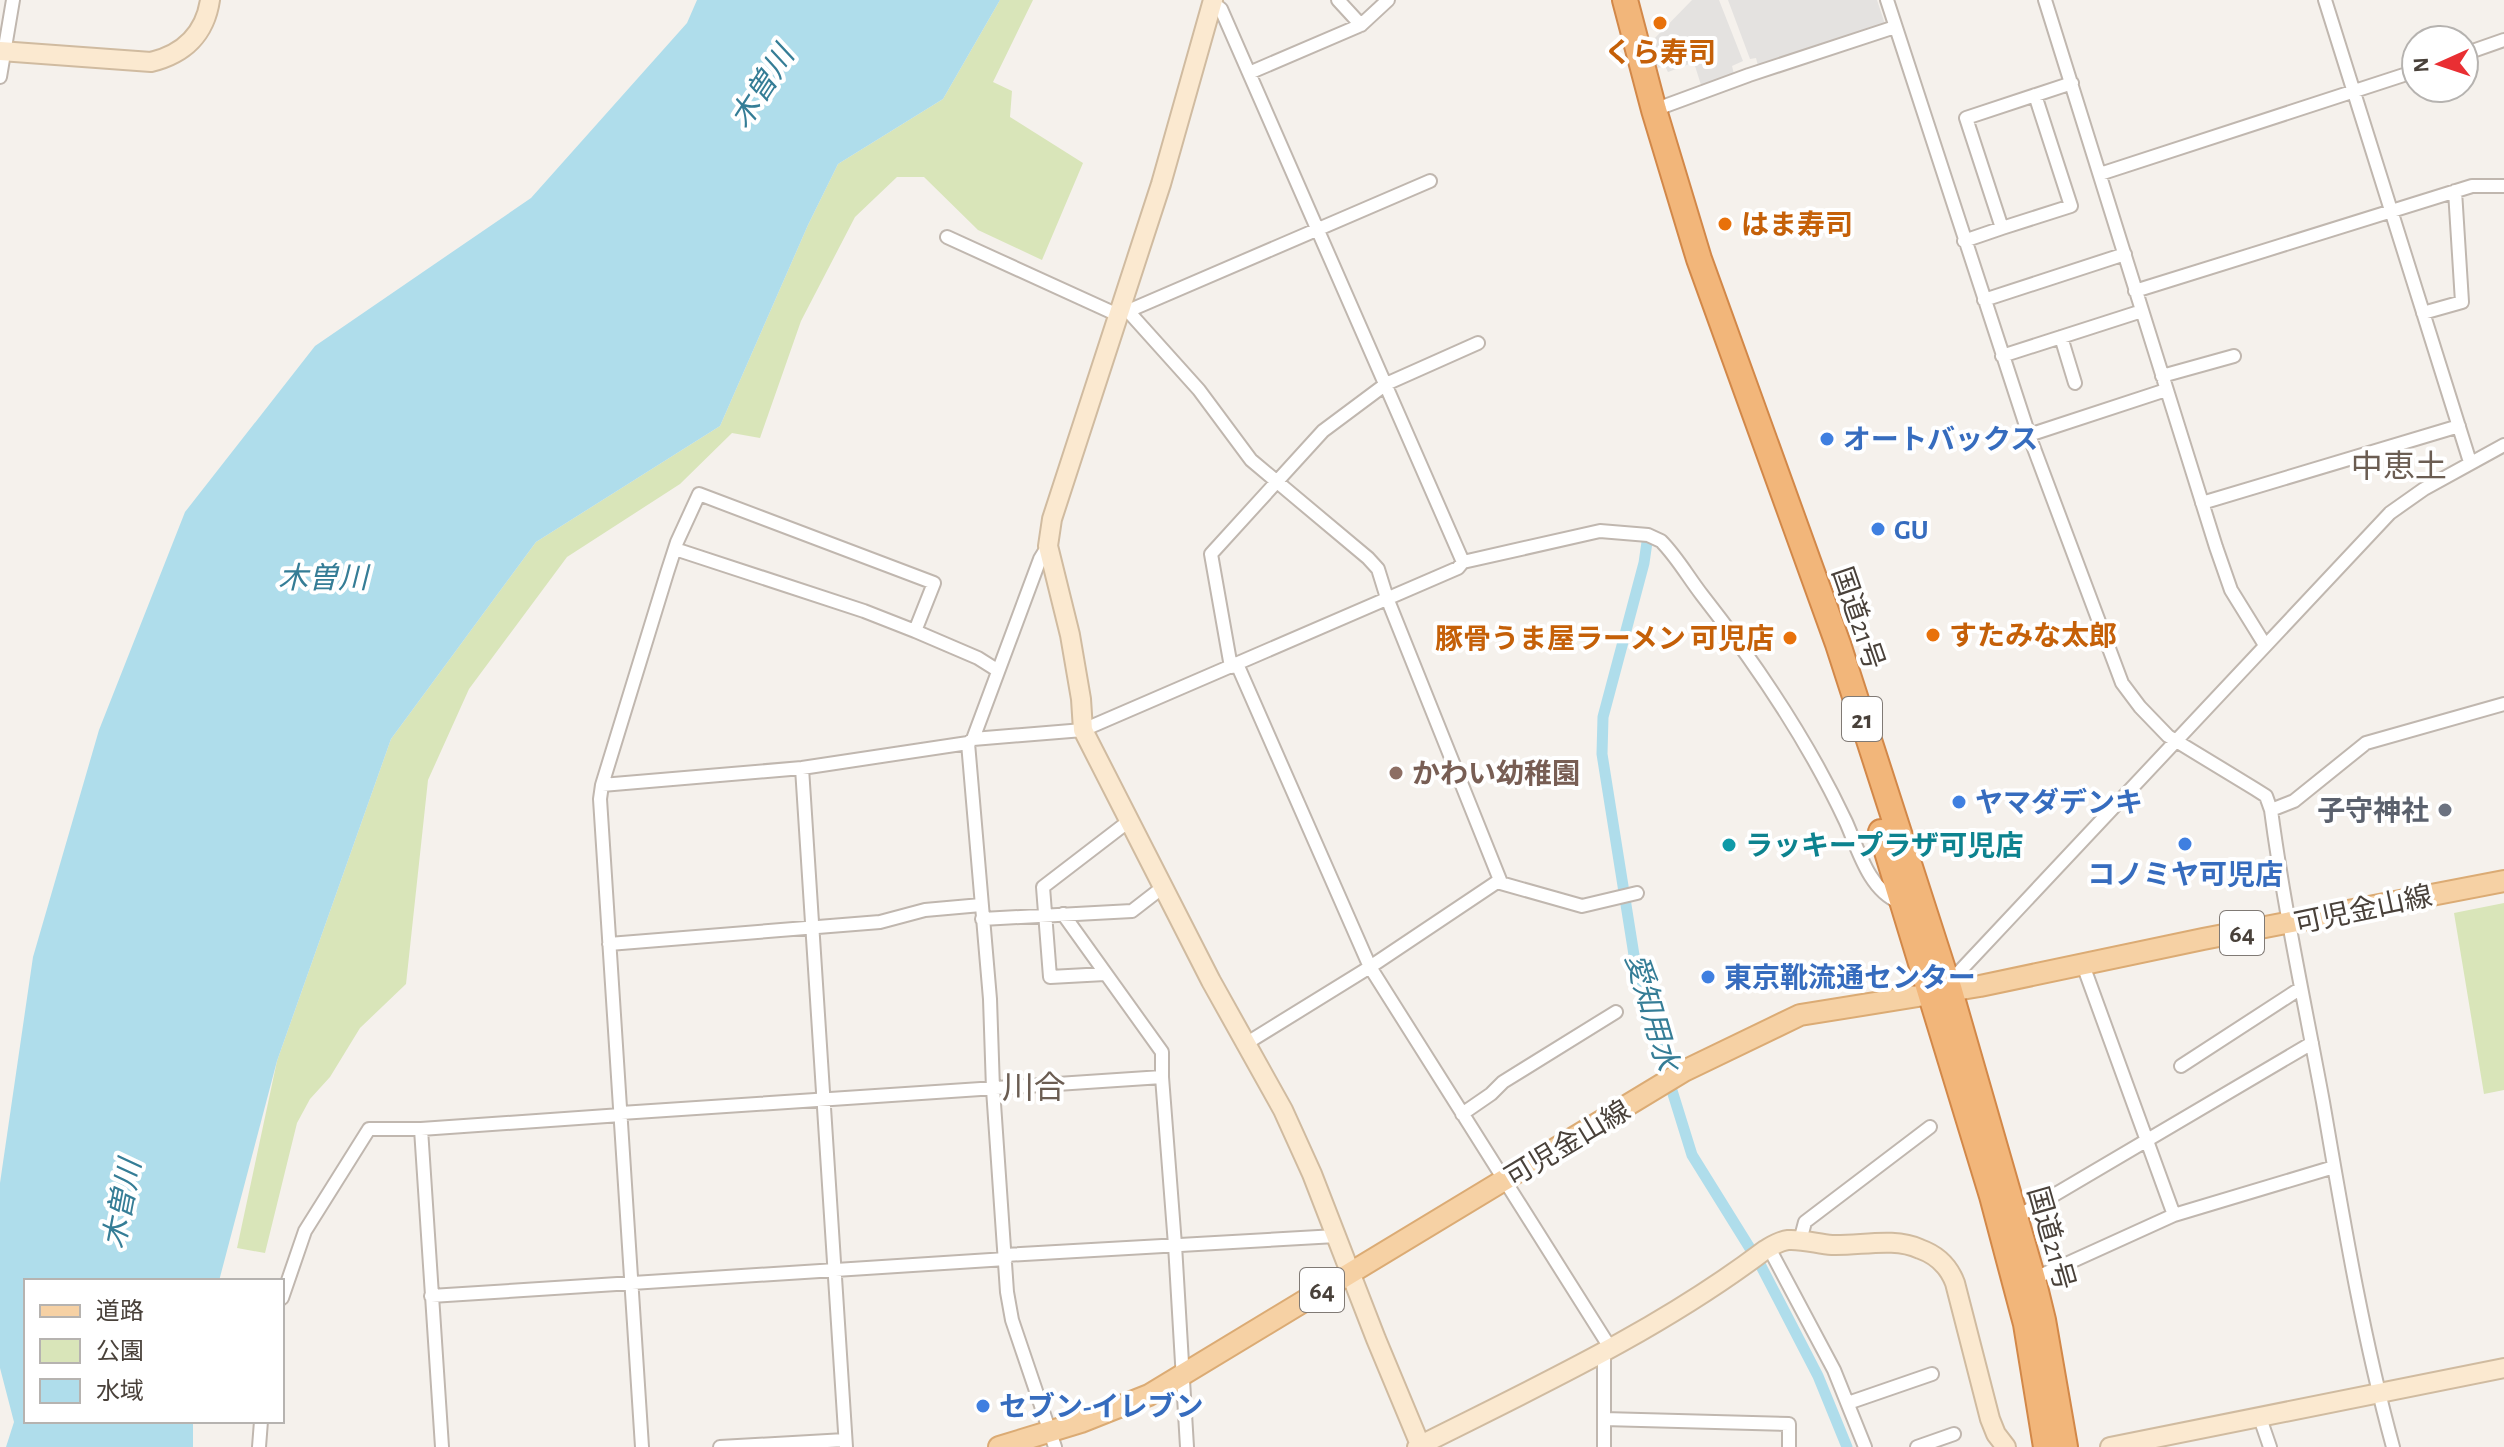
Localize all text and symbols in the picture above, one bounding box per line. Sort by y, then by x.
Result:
marker: くら寿司 [1651,14,1669,32]
north arrow [2400,24,2480,104]
water label: 木曽川 [724,38,802,133]
place label: くら寿司 [1604,38,1716,68]
text: N [2410,57,2432,73]
place label: はま寿司 [1741,210,1853,240]
marker: はま寿司 [1716,215,1734,233]
place label: オートバックス [1843,425,2038,455]
marker: オートバックス [1818,430,1836,448]
district label: 中恵土 [2351,450,2447,483]
place label: GU [1894,517,1929,545]
marker: GU [1869,520,1887,538]
water label: 木曽川 [278,562,371,594]
street label: 国道21号 [1827,563,1890,673]
place label: すたみな太郎 [1949,621,2117,651]
place label: 豚骨うま屋ラーメン 可児店 [1435,623,1774,654]
marker: すたみな太郎 [1924,626,1942,644]
marker: 豚骨うま屋ラーメン 可児店 [1781,629,1799,647]
road number: 21 [1842,697,1882,741]
place label: かわい幼稚園 [1412,759,1580,789]
marker: かわい幼稚園 [1387,764,1405,782]
place label: ヤマダデンキ [1975,787,2143,818]
marker: ヤマダデンキ [1950,793,1968,811]
place label: 子守神社 [2317,796,2429,826]
marker: 子守神社 [2436,801,2454,819]
place label: ラッキープラザ可児店 [1745,830,2023,861]
marker: コノミヤ可児店 [2176,835,2194,853]
marker: ラッキープラザ可児店 [1720,836,1738,854]
place label: コノミヤ可児店 [2087,859,2283,890]
street label: 可児金山線 [2292,881,2435,939]
road number: 64 [2220,911,2264,955]
water label: 愛知用水 [1620,950,1685,1077]
place label: 東京靴流通センター [1724,963,1976,993]
marker: 東京靴流通センター [1699,968,1717,986]
district label: 川合 [1002,1071,1066,1104]
street label: 可児金山線 [1500,1095,1635,1193]
water label: 木曽川 [98,1154,147,1251]
street label: 国道21号 [2022,1183,2080,1294]
road number: 64 [1300,1268,1344,1312]
legend [24,1279,284,1423]
text: 道路 [96,1298,144,1324]
text: 公園 [96,1339,144,1364]
text: 水域 [96,1378,144,1404]
place label: セブン-イレブン [999,1391,1204,1422]
marker: セブン-イレブン [974,1397,992,1415]

